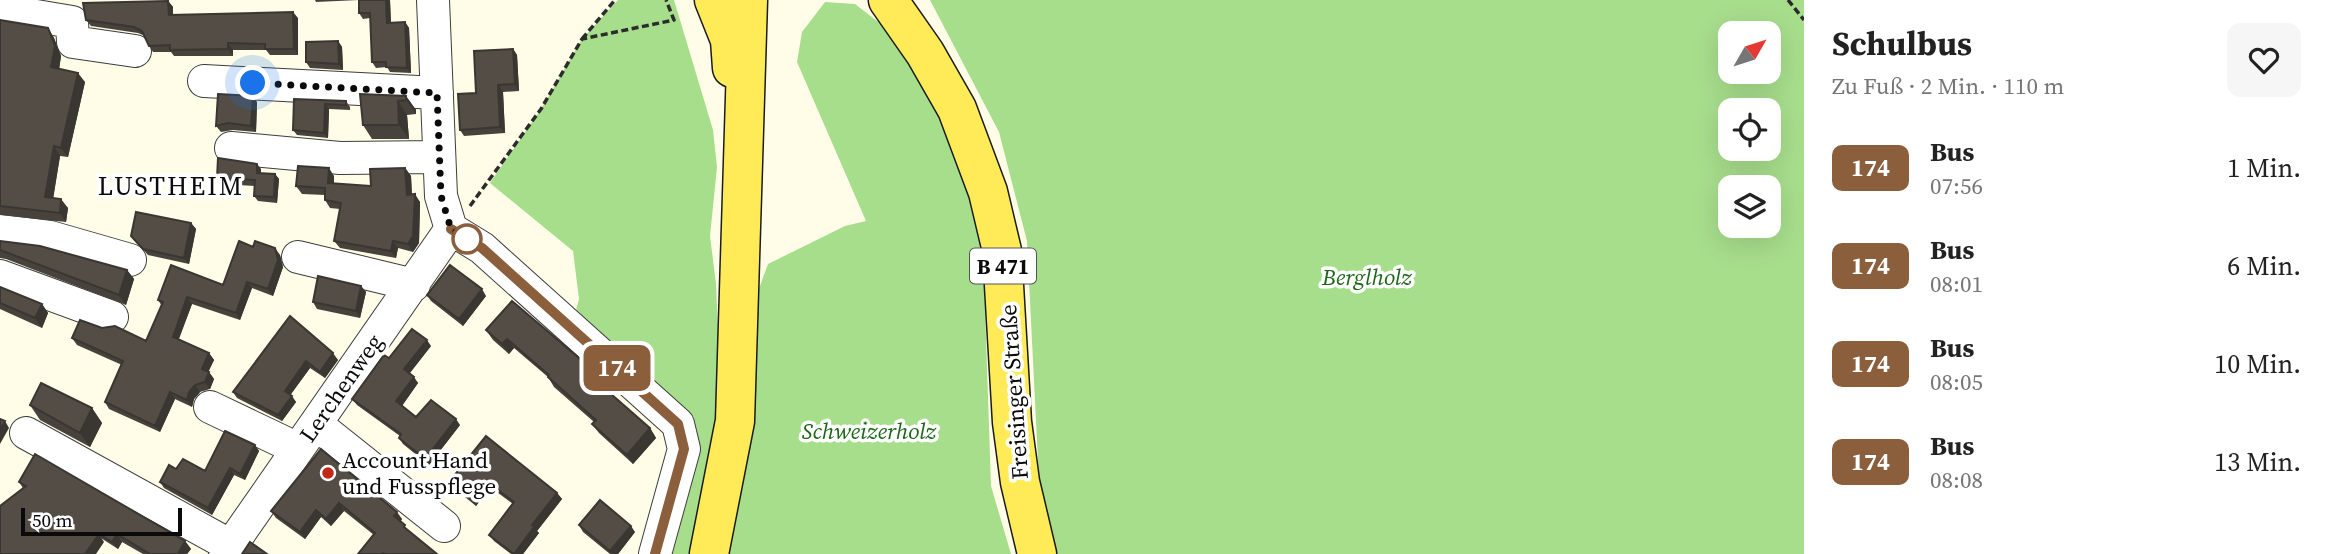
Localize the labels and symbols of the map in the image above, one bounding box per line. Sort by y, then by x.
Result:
north arrow [1718,21,1782,84]
your location [235,65,270,100]
district label: LUSTHEIM [98,168,244,204]
unlabelled marker [452,224,482,254]
road number: B 471 [970,248,1036,284]
park label: Berglholz [1321,261,1413,293]
street label: Freisinger Straße [992,303,1036,481]
street label: Lerchenweg [292,327,390,449]
line badge: 174 [577,345,657,391]
park label: Schweizerholz [802,415,938,447]
place label: Account Hand und Fusspflege [342,444,496,502]
marker: Account Hand und Fusspflege [320,465,336,481]
scale bar [21,505,182,537]

